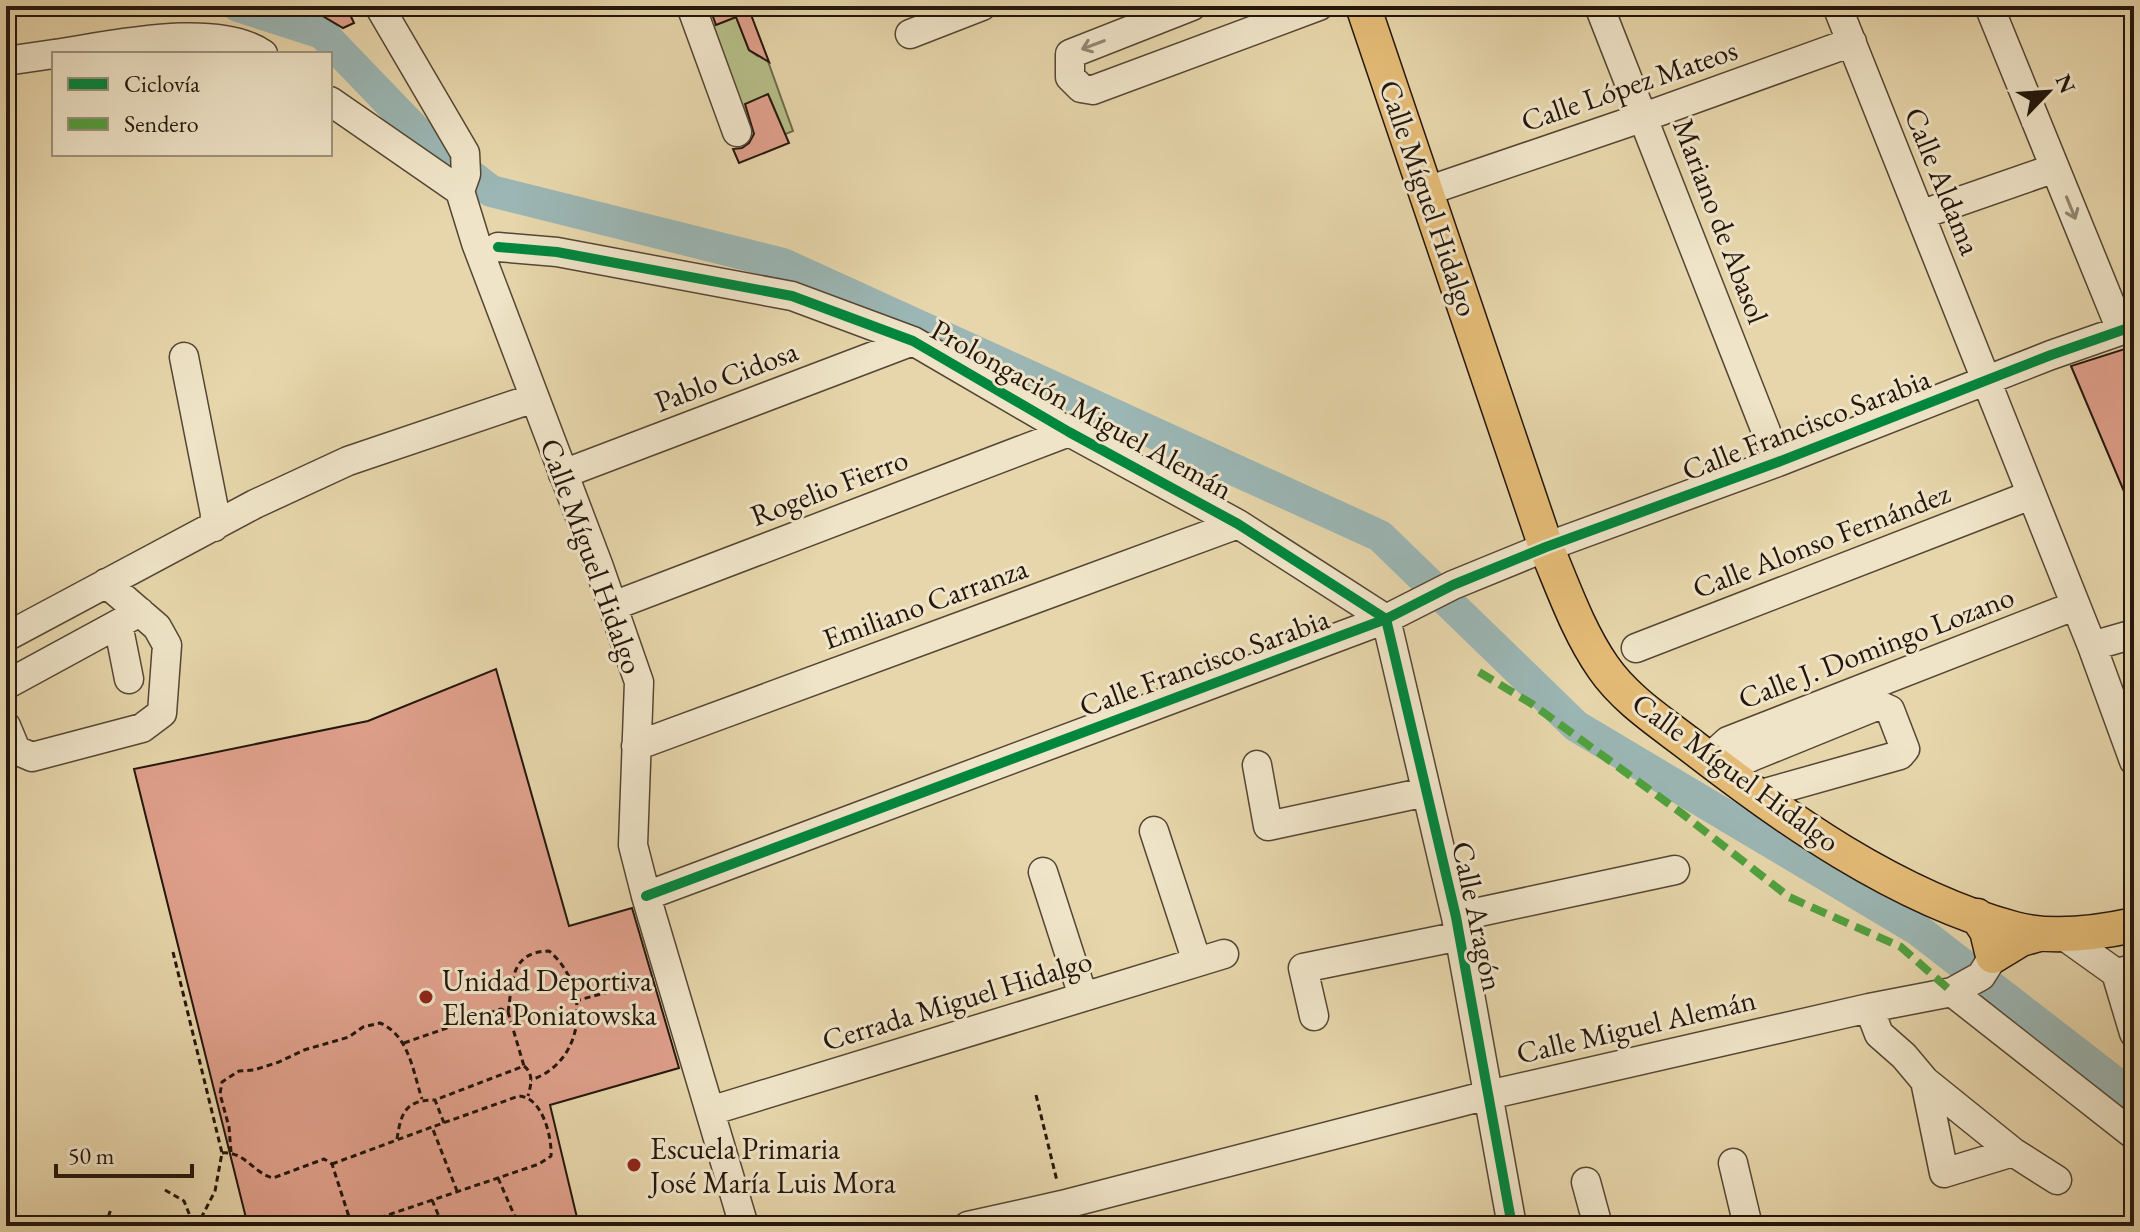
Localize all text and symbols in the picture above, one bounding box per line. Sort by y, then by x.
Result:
street label: Calle López Mateos [1516,30,1742,140]
one-way arrow [1081,39,1106,53]
legend [52,52,332,156]
north arrow [2008,52,2088,132]
text: Ciclovía [124,68,200,99]
text: N [2049,70,2083,98]
street label: Calle Míguel Hidalgo [1370,75,1488,321]
street label: Calle Aldama [1896,101,1990,261]
text: Sendero [124,108,199,139]
street label: Mariano de Abasol [1664,113,1778,329]
one-way arrow [2065,195,2080,220]
street label: Prolongación Miguel Alemán [924,310,1240,508]
street label: Pablo Cidosa [649,331,803,421]
street label: Calle Francisco Sarabia [1676,359,1936,489]
street label: Calle Míguel Hidalgo [531,433,653,679]
street label: Rogelio Fierro [745,439,913,535]
street label: Calle Alonso Fernández [1687,473,1956,607]
street label: Emiliano Carranza [817,548,1033,658]
street label: Calle J. Domingo Lozano [1733,576,2019,718]
street label: Calle Francisco Sarabia [1074,599,1334,725]
street label: Calle Míguel Hidalgo [1624,684,1848,860]
street label: Calle Aragón [1443,838,1513,994]
street label: Cerrada Miguel Hidalgo [817,940,1097,1060]
place label: Unidad Deportiva Elena Poniatowska [442,961,657,1034]
street label: Calle Miguel Alemán [1513,979,1760,1072]
marker: Unidad Deportiva Elena Poniatowska [417,988,435,1006]
scale bar [56,1128,192,1178]
place label: Escuela Primaria José María Luis Mora [647,1129,896,1202]
text: 50 m [68,1140,115,1171]
marker: Escuela Primaria José María Luis Mora [625,1156,643,1174]

